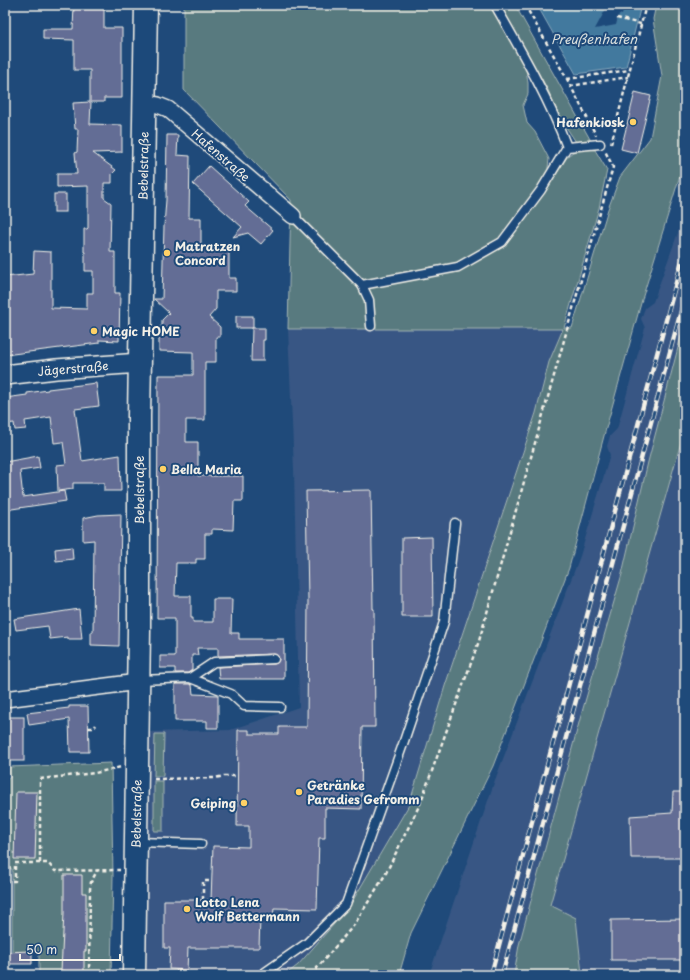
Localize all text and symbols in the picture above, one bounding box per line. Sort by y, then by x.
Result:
water label: Preußenhafen [551,29,638,48]
place label: Hafenkiosk [556,113,625,131]
marker: Hafenkiosk [628,117,638,127]
street label: Hafenstraße [188,124,254,186]
street label: Bebelstraße [133,131,153,201]
place label: Matratzen Concord [175,237,240,269]
marker: Matratzen Concord [162,248,172,258]
place label: Magic HOME [102,322,180,340]
marker: Magic HOME [89,326,99,336]
street label: Jägerstraße [37,356,109,380]
street label: Bebelstraße [130,456,148,524]
place label: Bella Maria [171,460,242,478]
marker: Bella Maria [158,464,168,474]
place label: Getränke Paradies Gefromm [307,776,419,808]
street label: Bebelstraße [126,779,146,849]
marker: Getränke Paradies Gefromm [294,787,304,797]
place label: Geiping [191,794,236,812]
marker: Geiping [239,798,249,808]
place label: Lotto Lena Wolf Bettermann [195,893,300,925]
marker: Lotto Lena Wolf Bettermann [182,904,192,914]
scale bar [20,936,120,962]
text: 50 m [26,940,57,958]

